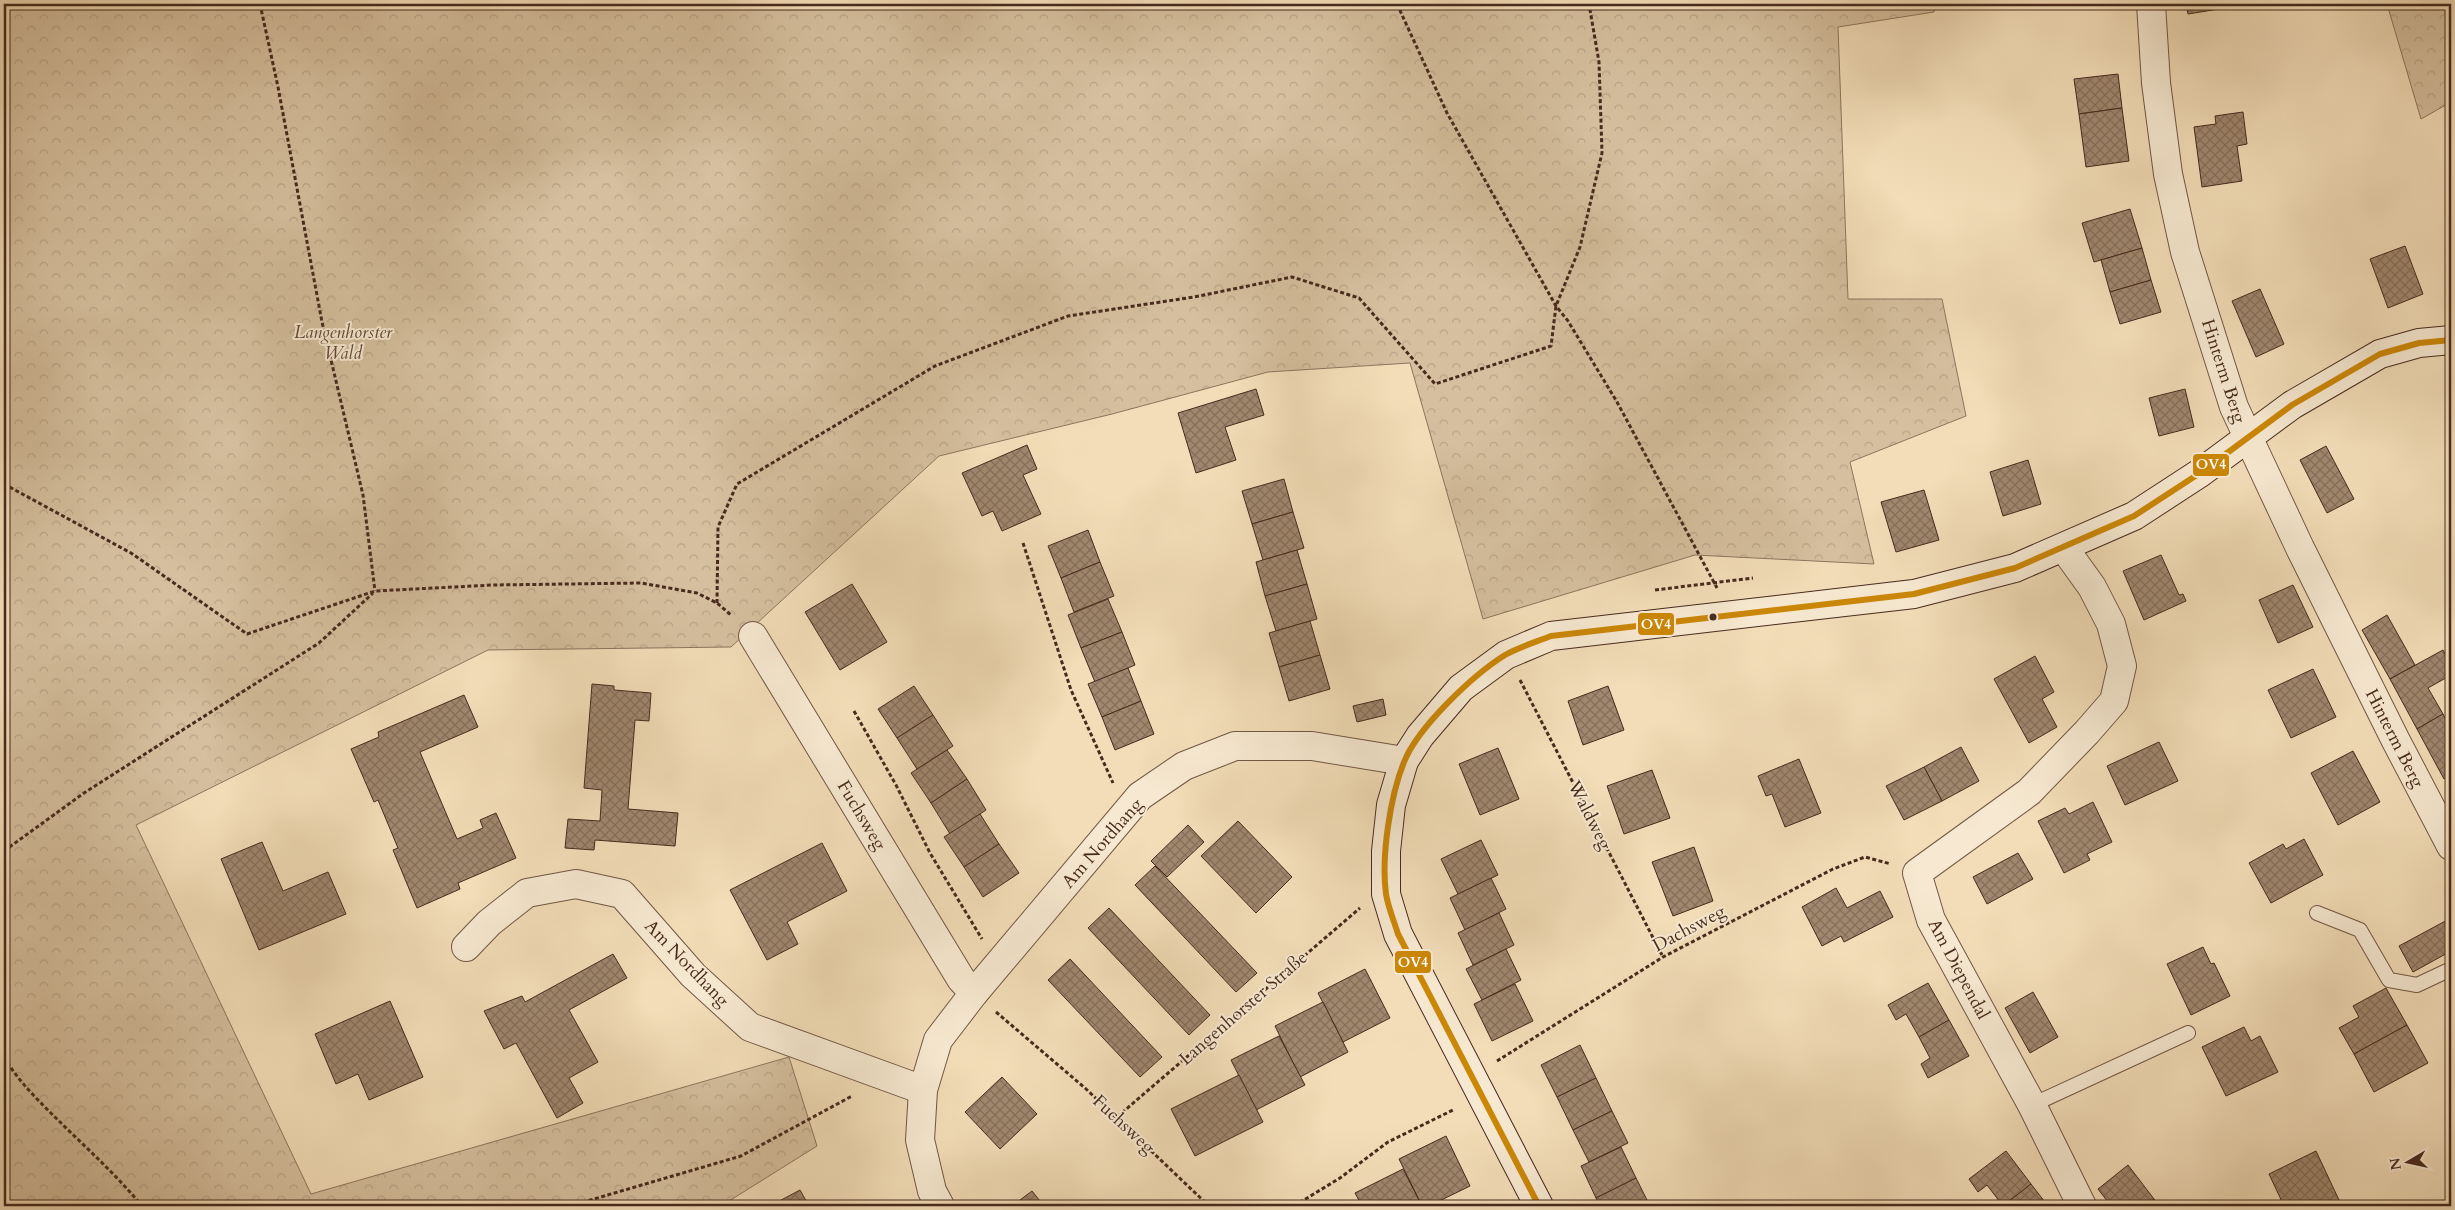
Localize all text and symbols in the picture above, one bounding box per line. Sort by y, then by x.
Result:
street label: Hinterm Berg [2195,316,2252,427]
park label: Langenhorster Wald [294,320,393,366]
line badge: OV4 [2192,453,2230,477]
text: OV4 [2196,455,2226,474]
line badge: OV4 [1637,612,1675,636]
unlabelled marker [1708,612,1718,622]
text: OV4 [1641,615,1671,634]
street label: Hinterm Berg [2359,684,2431,793]
street label: Waldweg [1561,775,1618,855]
street label: Fuchsweg [831,776,893,855]
street label: Am Nordhang [1056,792,1149,894]
street label: Dachsweg [1648,898,1731,958]
street label: Am Nordhang [639,914,735,1013]
street label: Am Diependal [1922,915,1996,1024]
street label: Langenhorster Straße [1174,946,1313,1071]
line badge: OV4 [1394,950,1432,974]
text: OV4 [1398,953,1428,972]
street label: Fuchsweg [1087,1089,1161,1160]
north arrow [2382,1138,2432,1188]
text: N [2385,1156,2406,1171]

